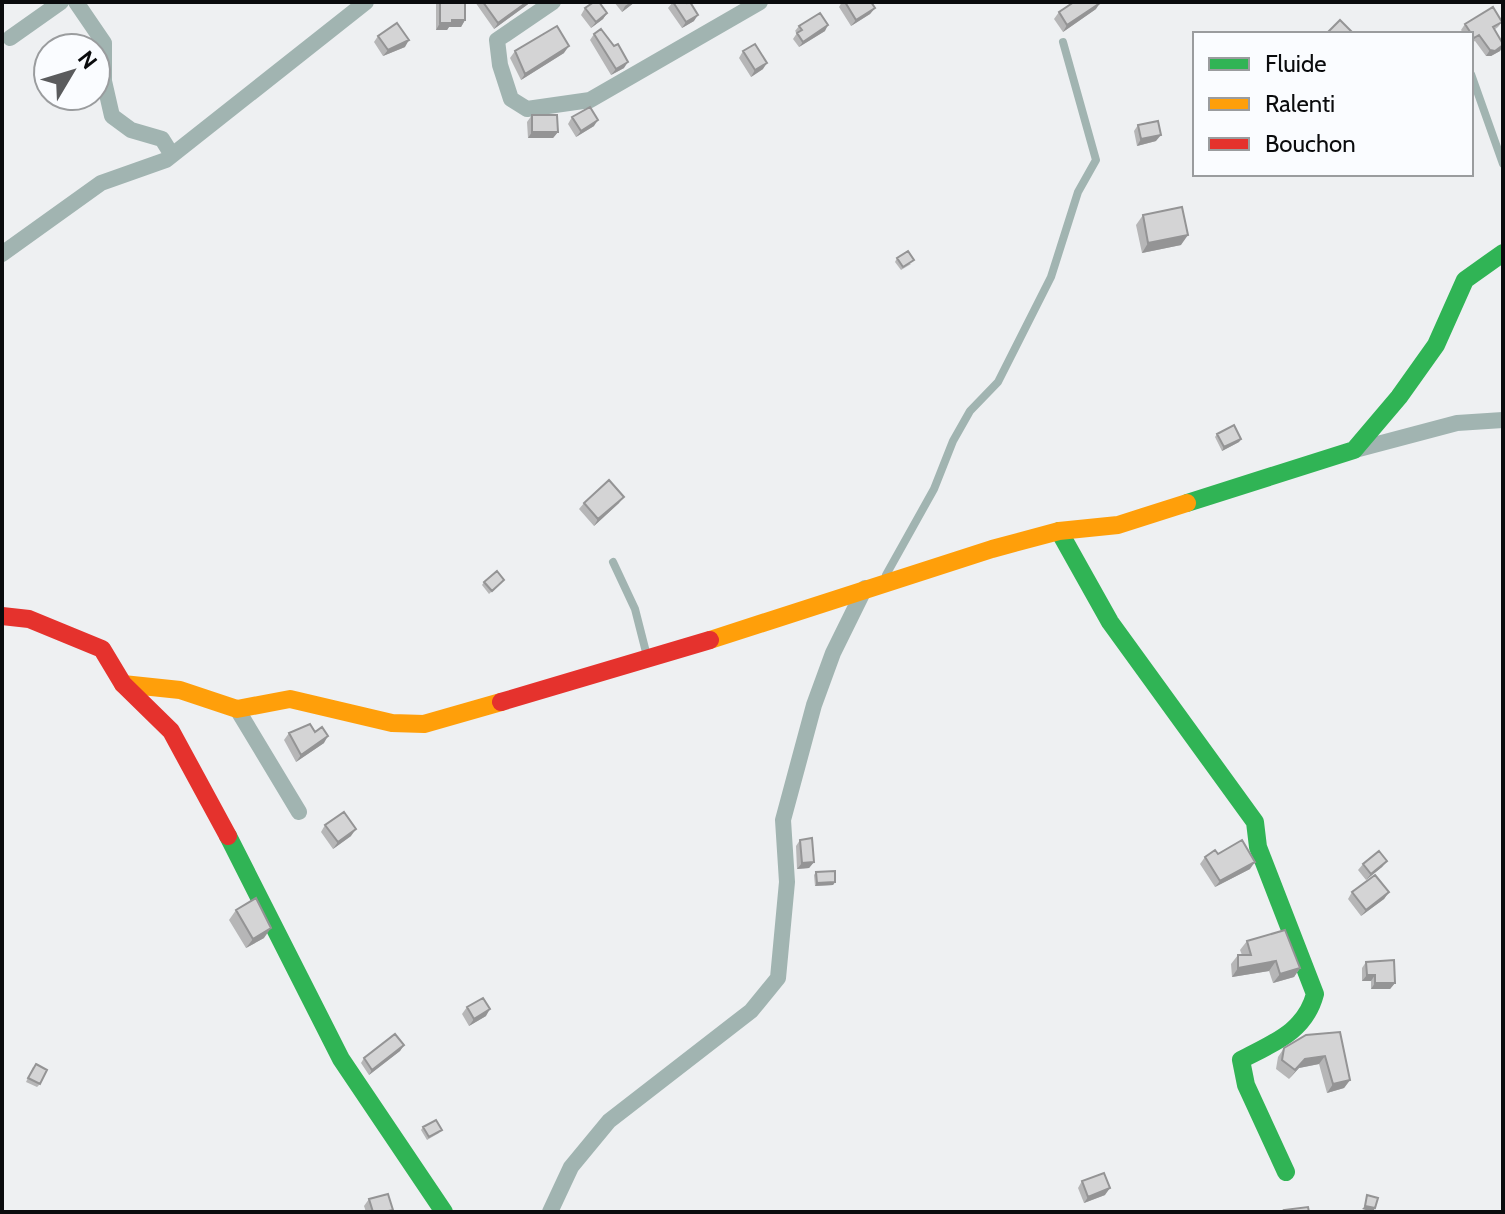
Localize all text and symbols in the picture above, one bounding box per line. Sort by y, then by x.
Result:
north arrow [32,32,112,112]
legend [1193,32,1473,176]
text: N [72,46,103,74]
text: Fluide [1265,49,1327,78]
text: Ralenti [1265,89,1335,118]
text: Bouchon [1265,129,1356,158]

